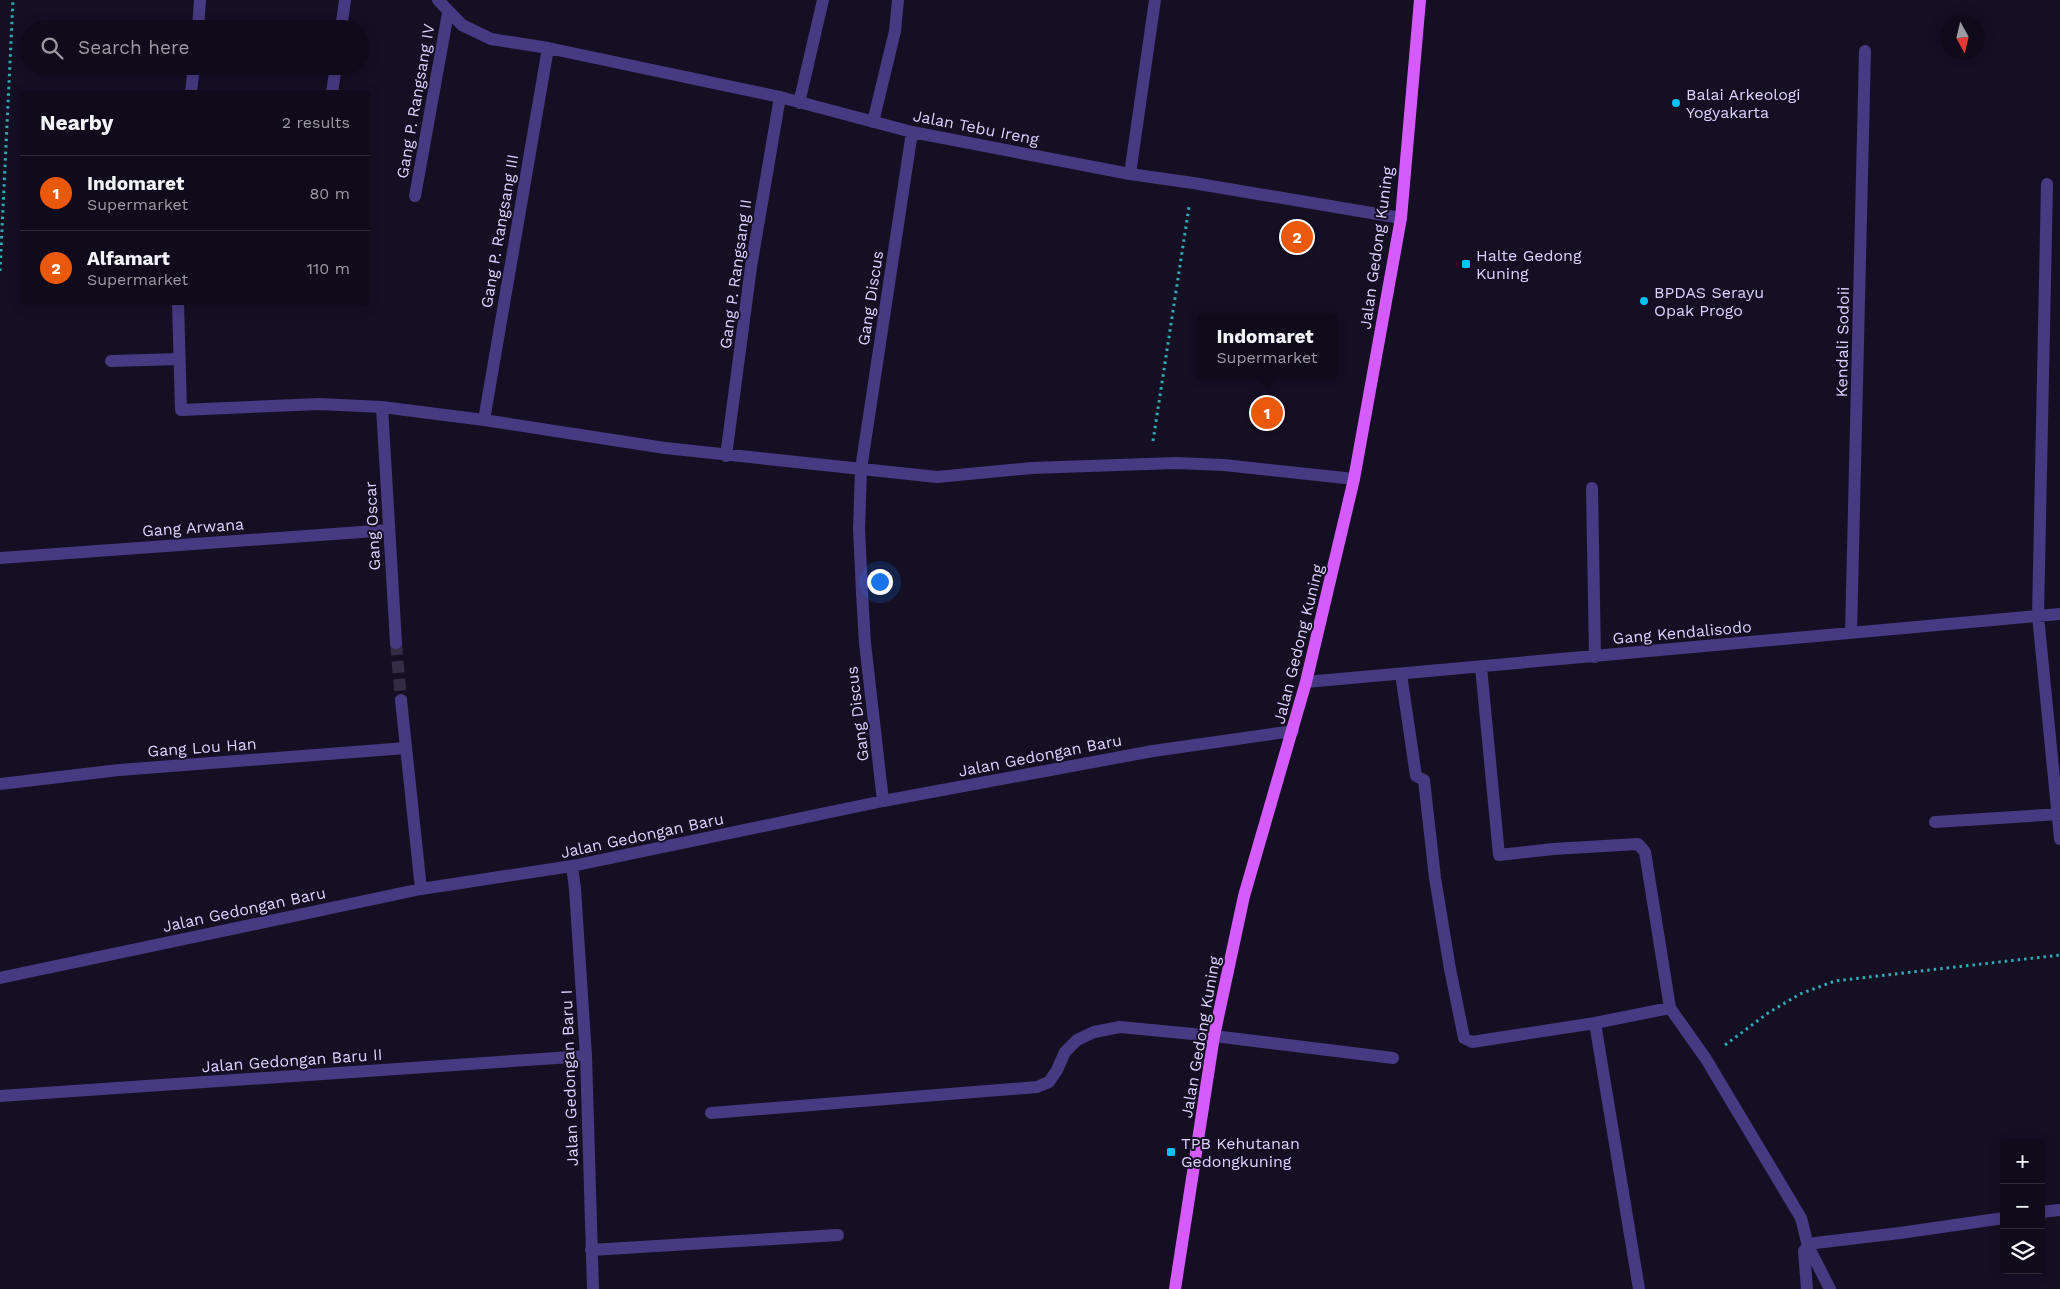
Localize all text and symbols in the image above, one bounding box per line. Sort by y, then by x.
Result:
north arrow [1940,15,1985,60]
search box [20,20,370,75]
street label: Gang P. Rangsang IV [393,22,438,180]
icon: search [38,34,66,62]
text: Search here [78,36,189,59]
place label: Balai Arkeologi Yogyakarta [1686,85,1801,122]
marker: Balai Arkeologi Yogyakarta [1670,97,1682,109]
street label: Jalan Tebu Ireng [911,106,1041,149]
text: Nearby [40,110,113,135]
text: 2 results [282,113,350,132]
street label: Gang P. Rangsang III [477,153,522,309]
street label: Jalan Gedong Kuning [1356,165,1397,331]
text: Indomaret [87,172,184,195]
text: 1 [53,184,59,203]
text: 80 m [309,184,350,203]
text: Supermarket [87,195,188,214]
street label: Gang P. Rangsang II [716,198,755,350]
pin: 2 [1281,218,1313,256]
place label: Halte Gedong Kuning [1476,246,1582,283]
text: Alfamart [87,247,170,270]
street label: Gang Discus [854,249,887,347]
marker: Halte Gedong Kuning [1460,258,1472,270]
text: 2 [51,259,61,278]
text: 110 m [307,259,350,278]
text: Supermarket [87,270,188,289]
place label: BPDAS Serayu Opak Progo [1654,283,1764,320]
street label: Kendali Sodoii [1832,287,1853,397]
marker: BPDAS Serayu Opak Progo [1638,295,1650,307]
popup [1197,313,1337,378]
text: Indomaret [1216,325,1314,348]
text: Supermarket [1216,348,1318,367]
pin: 1 [1251,394,1283,432]
street label: Gang Oscar [361,480,384,571]
street label: Gang Arwana [141,514,245,541]
street label: Jalan Gedong Kuning [1269,562,1328,726]
your location [867,569,893,595]
street label: Gang Kendalisodo [1612,617,1752,648]
street label: Gang Discus [842,665,873,763]
street label: Jalan Gedongan Baru [957,730,1124,781]
street label: Gang Lou Han [147,734,257,761]
street label: Jalan Gedongan Baru [559,809,725,862]
street label: Jalan Gedongan Baru [161,883,327,936]
street label: Jalan Gedong Kuning [1177,954,1224,1119]
street label: Jalan Gedongan Baru I [557,989,582,1167]
street label: Jalan Gedongan Baru II [201,1045,383,1076]
place label: TPB Kehutanan Gedongkuning [1181,1134,1300,1171]
map controls [2000,1139,2045,1274]
button: + [2000,1139,2045,1184]
marker: TPB Kehutanan Gedongkuning [1165,1146,1177,1158]
button: − [2000,1184,2045,1229]
button: layers [2000,1229,2045,1274]

